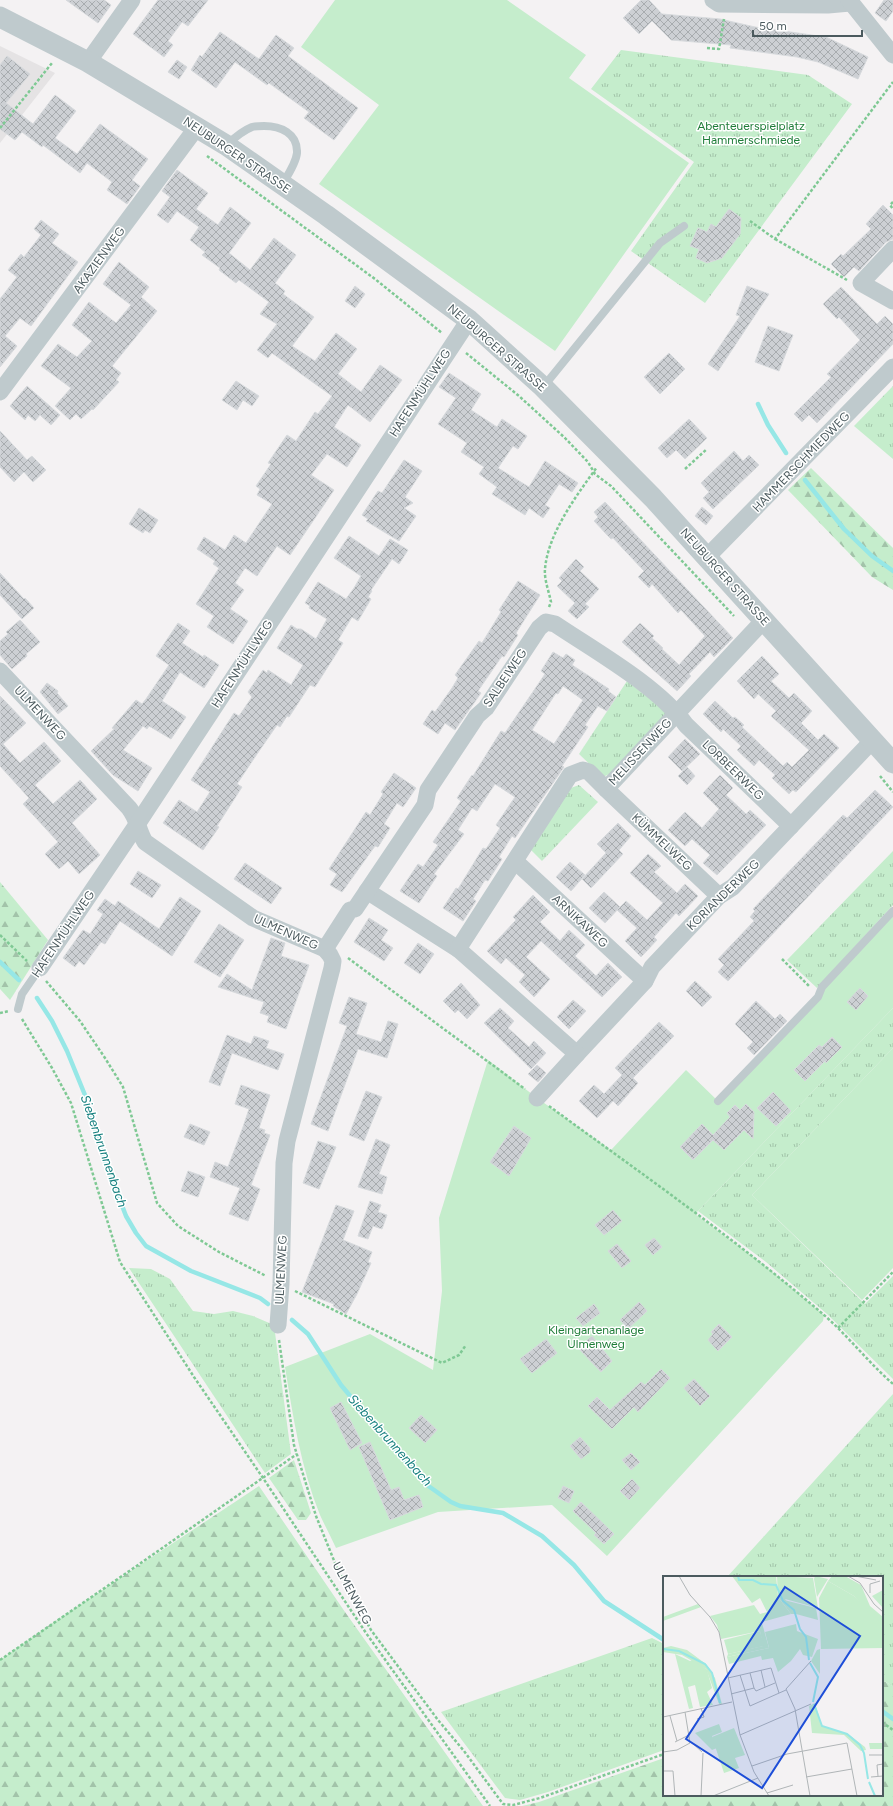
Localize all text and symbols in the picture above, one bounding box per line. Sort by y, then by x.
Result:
scale bar [753,12,862,38]
text: 50 m [759,19,787,33]
street label: NEUBURGER STRASSE [181,114,293,196]
park label: Abenteuerspielplatz Hammerschmiede [697,119,805,147]
street label: AKAZIENWEG [70,224,128,296]
street label: NEUBURGER STRASSE [445,301,549,395]
street label: HAFENMÜHLWEG [386,347,454,439]
street label: HAMMERSCHMIEDWEG [750,409,852,515]
street label: NEUBURGER STRASSE [678,525,772,629]
street label: HAFENMÜHLWEG [208,618,276,710]
street label: SALBEIWEG [480,646,530,710]
street label: ULMENWEG [11,683,69,743]
street label: MELISSENWEG [606,716,674,788]
street label: LORBEERWEG [699,737,767,803]
street label: KÜMMELWEG [629,811,695,873]
street label: KORIANDERWEG [684,857,762,933]
street label: HAFENMÜHLWEG [29,888,97,980]
street label: ARNIKAWEG [549,892,611,950]
street label: ULMENWEG [252,912,320,952]
water label: Siebenbrunnenbach [78,1093,130,1209]
street label: ULMENWEG [272,1235,290,1305]
park label: Kleingartenanlage Ulmenweg [548,1323,645,1351]
water label: Siebenbrunnenbach [345,1391,435,1489]
street label: ULMENWEG [330,1559,374,1627]
inset map [663,1576,883,1796]

